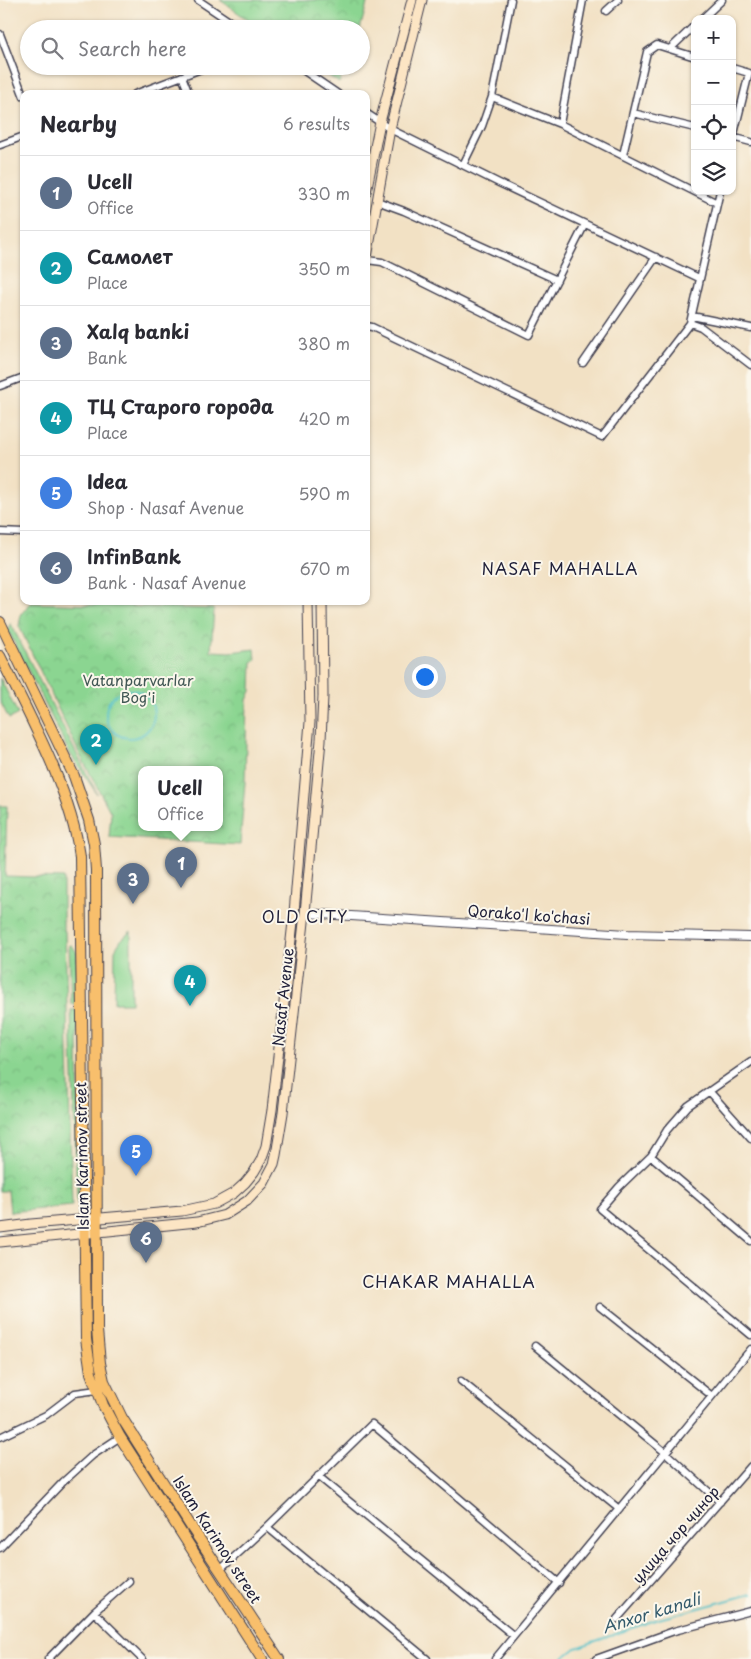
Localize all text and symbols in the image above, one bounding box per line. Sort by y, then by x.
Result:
map controls [691,15,736,195]
button: + [691,15,736,60]
search box [20,20,370,75]
icon: search [38,34,66,62]
text: Search here [78,34,187,62]
button: − [691,60,736,105]
button: locate [691,105,736,150]
text: Nearby [40,107,117,139]
text: 6 results [283,111,350,135]
button: layers [691,150,736,195]
text: Ucell [87,167,132,195]
text: 1 [52,181,60,205]
text: 330 m [297,181,350,205]
text: Office [87,195,134,219]
text: Самолет [87,242,173,270]
text: 2 [50,256,62,280]
text: 350 m [298,256,350,280]
text: Place [87,270,128,294]
text: Xalq banki [87,317,189,345]
text: 3 [51,331,61,355]
text: 380 m [298,331,350,355]
text: Bank [87,345,127,369]
text: ТЦ Старого города [87,392,274,420]
text: 4 [51,406,61,430]
text: 420 m [299,406,350,430]
text: Place [87,420,128,444]
text: Idea [87,467,128,495]
text: 5 [51,481,61,505]
text: 590 m [298,481,350,505]
text: Shop · Nasaf Avenue [87,495,244,519]
text: InfinBank [87,542,181,570]
text: 6 [50,556,62,580]
text: 670 m [300,556,350,580]
district label: NASAF MAHALLA [482,556,638,580]
text: Bank · Nasaf Avenue [87,570,246,594]
your location [412,664,438,690]
park label: Vatanparvarlar Bog'i [83,668,194,708]
pin: 2 [80,724,112,765]
popup [138,766,223,831]
text: Ucell [157,773,203,801]
text: Office [157,801,204,825]
pin: 1 [165,847,197,888]
pin: 3 [117,863,149,904]
street label: Qorako'l ko'chasi [467,898,591,930]
district label: OLD CITY [262,904,348,928]
street label: Nasaf Avenue [265,947,299,1047]
pin: 4 [174,965,206,1006]
street label: Islam Karimov street [68,1081,94,1230]
pin: 5 [120,1135,152,1176]
pin: 6 [130,1222,162,1263]
district label: CHAKAR MAHALLA [362,1269,536,1293]
street label: Islam Karimov street [168,1471,268,1608]
street label: улица чор чинор [626,1480,724,1588]
water label: Anxor kanali [599,1585,705,1638]

